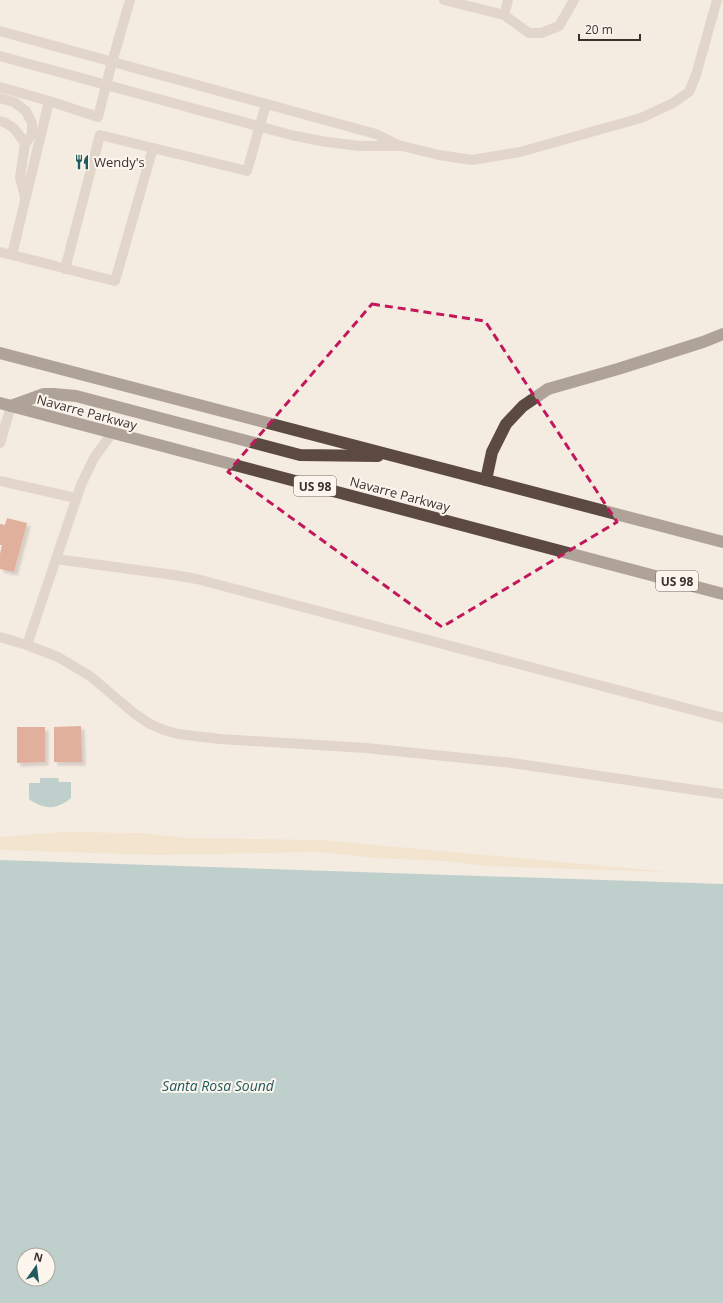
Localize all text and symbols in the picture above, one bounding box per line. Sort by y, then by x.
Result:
scale bar [579,16,640,42]
text: 20 m [585,21,613,38]
restaurant icon: Wendy's [73,153,91,171]
place label: Wendy's [94,153,145,171]
street label: Navarre Parkway [35,390,140,434]
street label: Navarre Parkway [348,472,453,516]
road number: US 98 [294,476,336,496]
road number: US 98 [656,571,698,591]
water label: Santa Rosa Sound [162,1076,275,1095]
north arrow [16,1247,56,1287]
text: N [32,1248,45,1265]

